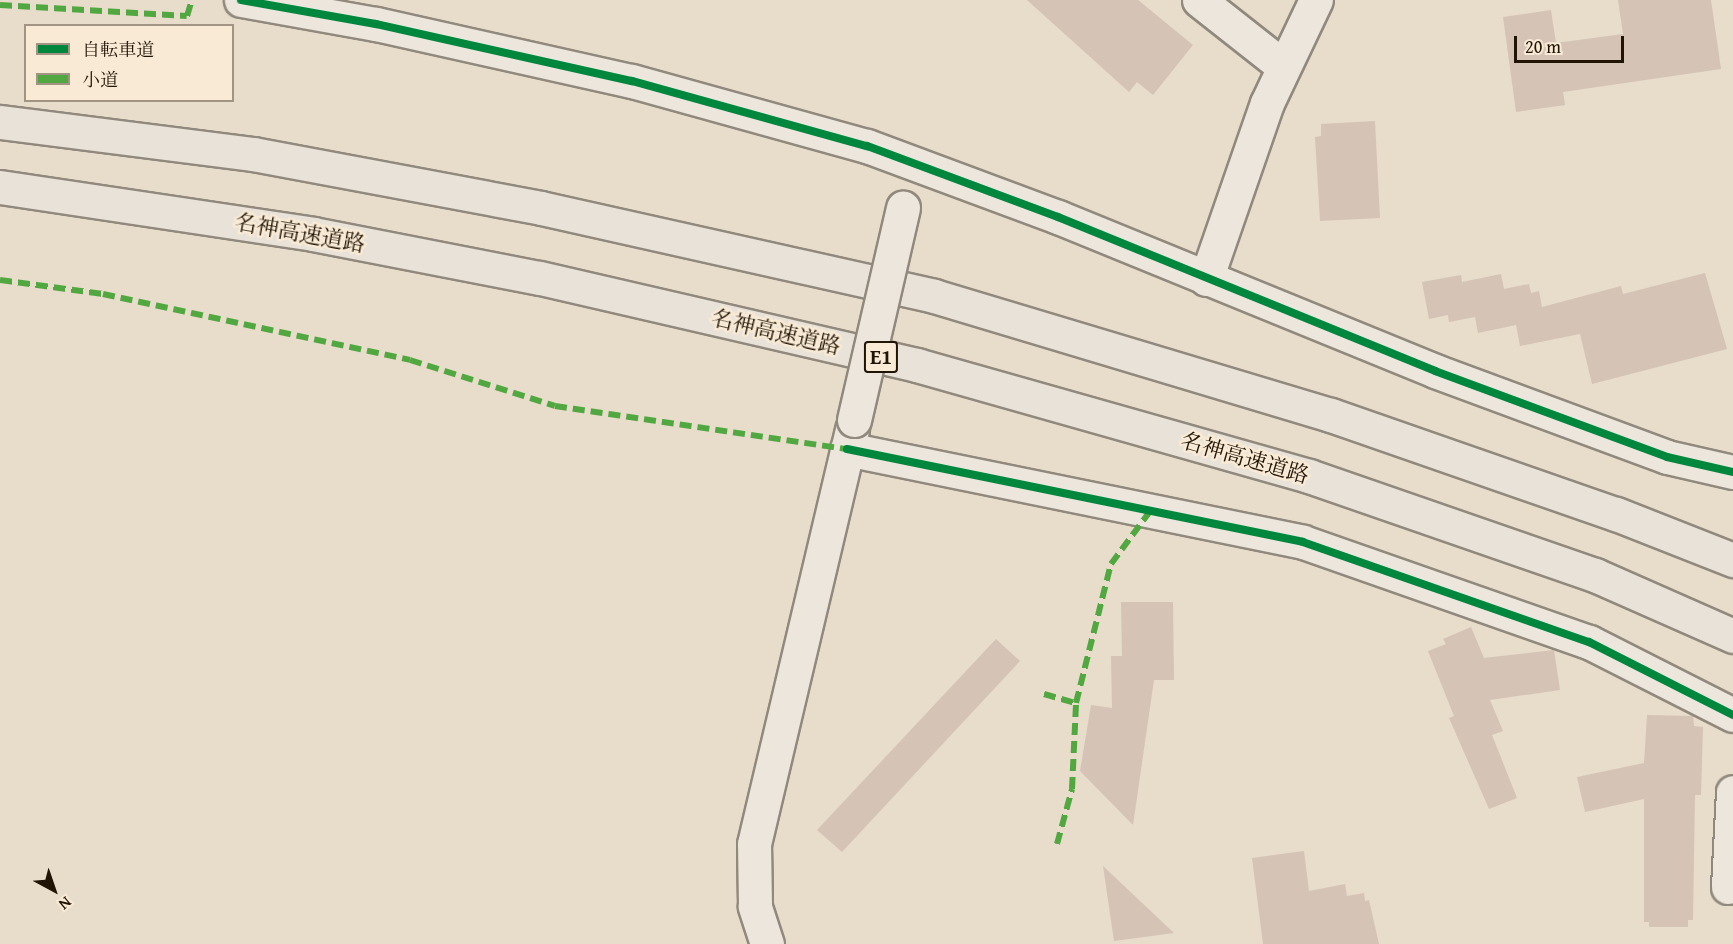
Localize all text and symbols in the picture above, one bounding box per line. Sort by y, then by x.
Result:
legend [24,24,234,102]
scale bar [1517,24,1626,62]
text: 20 m [1525,33,1561,60]
text: 自転車道 [82,36,154,63]
text: 小道 [82,66,118,93]
street label: 名神高速道路 [233,209,367,257]
street label: 名神高速道路 [709,304,843,360]
road number: E1 [863,339,899,375]
street label: 名神高速道路 [1178,427,1312,489]
north arrow [24,860,84,920]
text: N [54,891,77,916]

